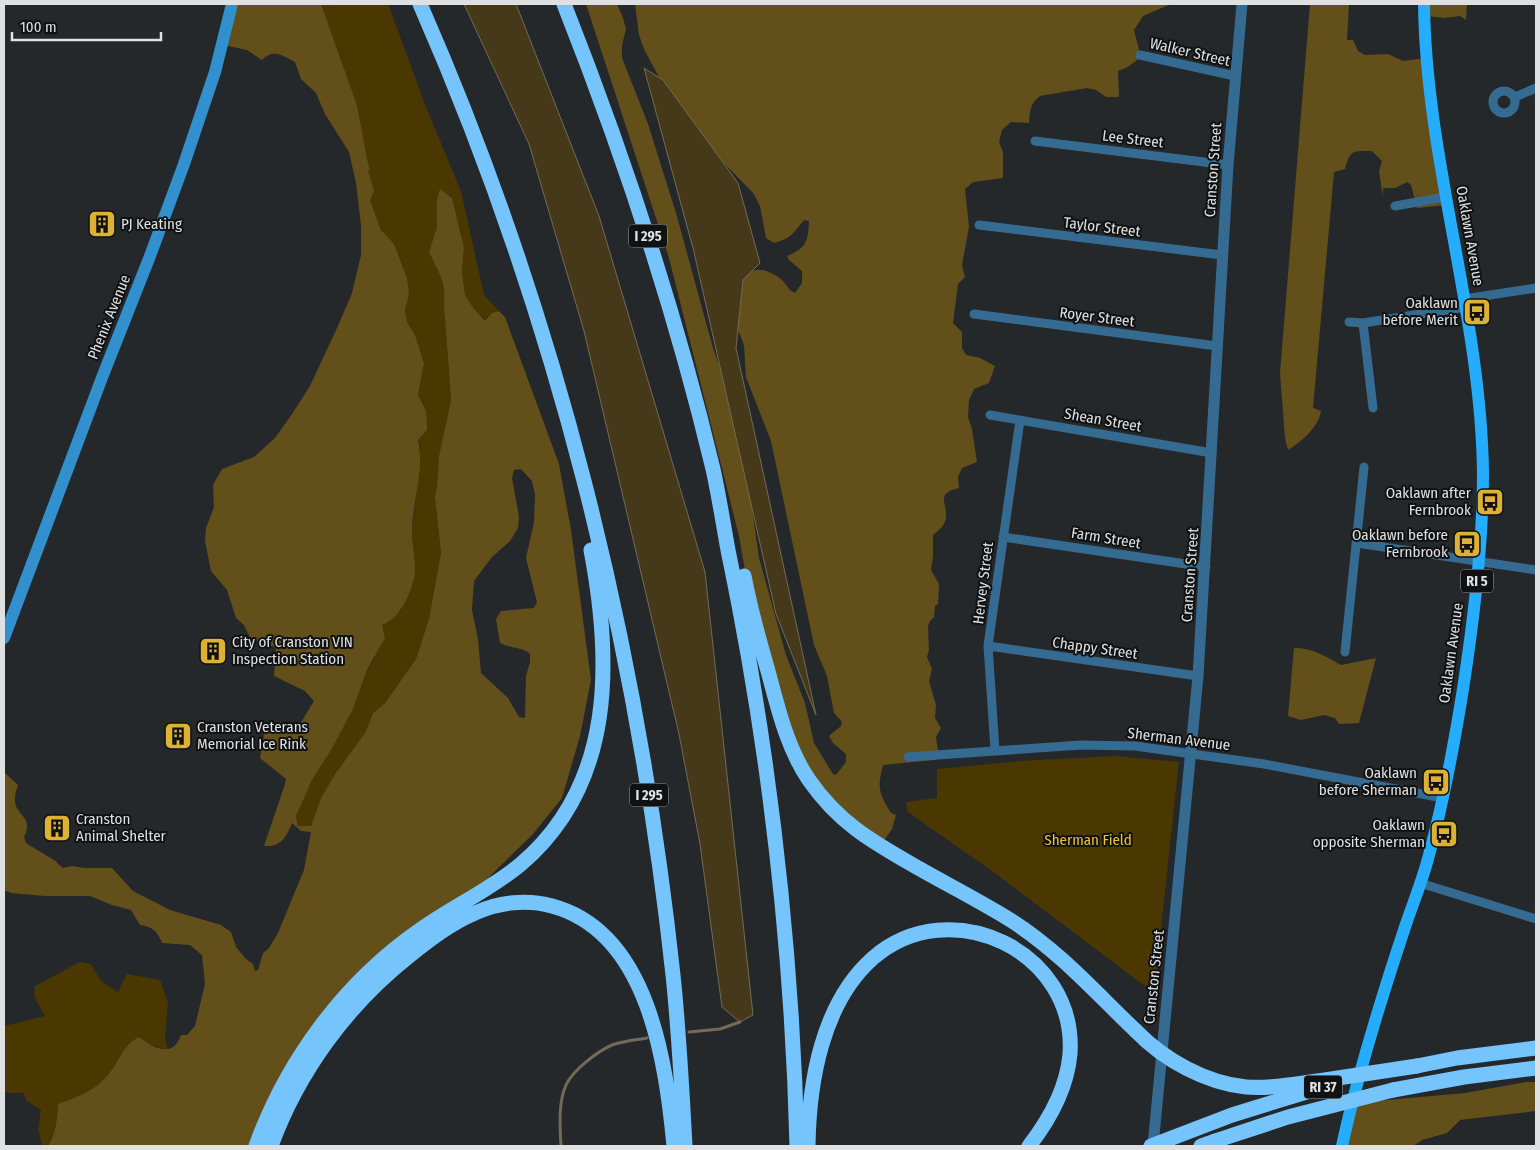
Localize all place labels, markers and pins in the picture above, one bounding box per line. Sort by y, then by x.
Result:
building icon: PJ Keating [87,209,117,239]
place label: PJ Keating [121,215,182,233]
place label: Oaklawn before Merit [1383,294,1458,329]
bus stop icon: Oaklawn before Merit [1462,297,1492,327]
place label: Oaklawn after Fernbrook [1386,484,1472,519]
bus stop icon: Oaklawn after Fernbrook [1475,487,1505,517]
place label: Oaklawn before Fernbrook [1352,526,1448,561]
bus stop icon: Oaklawn before Fernbrook [1452,529,1482,559]
place label: City of Cranston VIN Inspection Station [232,633,353,668]
building icon: City of Cranston VIN Inspection Station [198,636,228,666]
place label: Cranston Veterans Memorial Ice Rink [197,718,308,753]
building icon: Cranston Veterans Memorial Ice Rink [163,721,193,751]
place label: Oaklawn before Sherman [1319,764,1417,799]
bus stop icon: Oaklawn before Sherman [1421,767,1451,797]
place label: Cranston Animal Shelter [76,810,167,845]
building icon: Cranston Animal Shelter [42,813,72,843]
place label: Oaklawn opposite Sherman [1313,816,1425,851]
bus stop icon: Oaklawn opposite Sherman [1429,819,1459,849]

